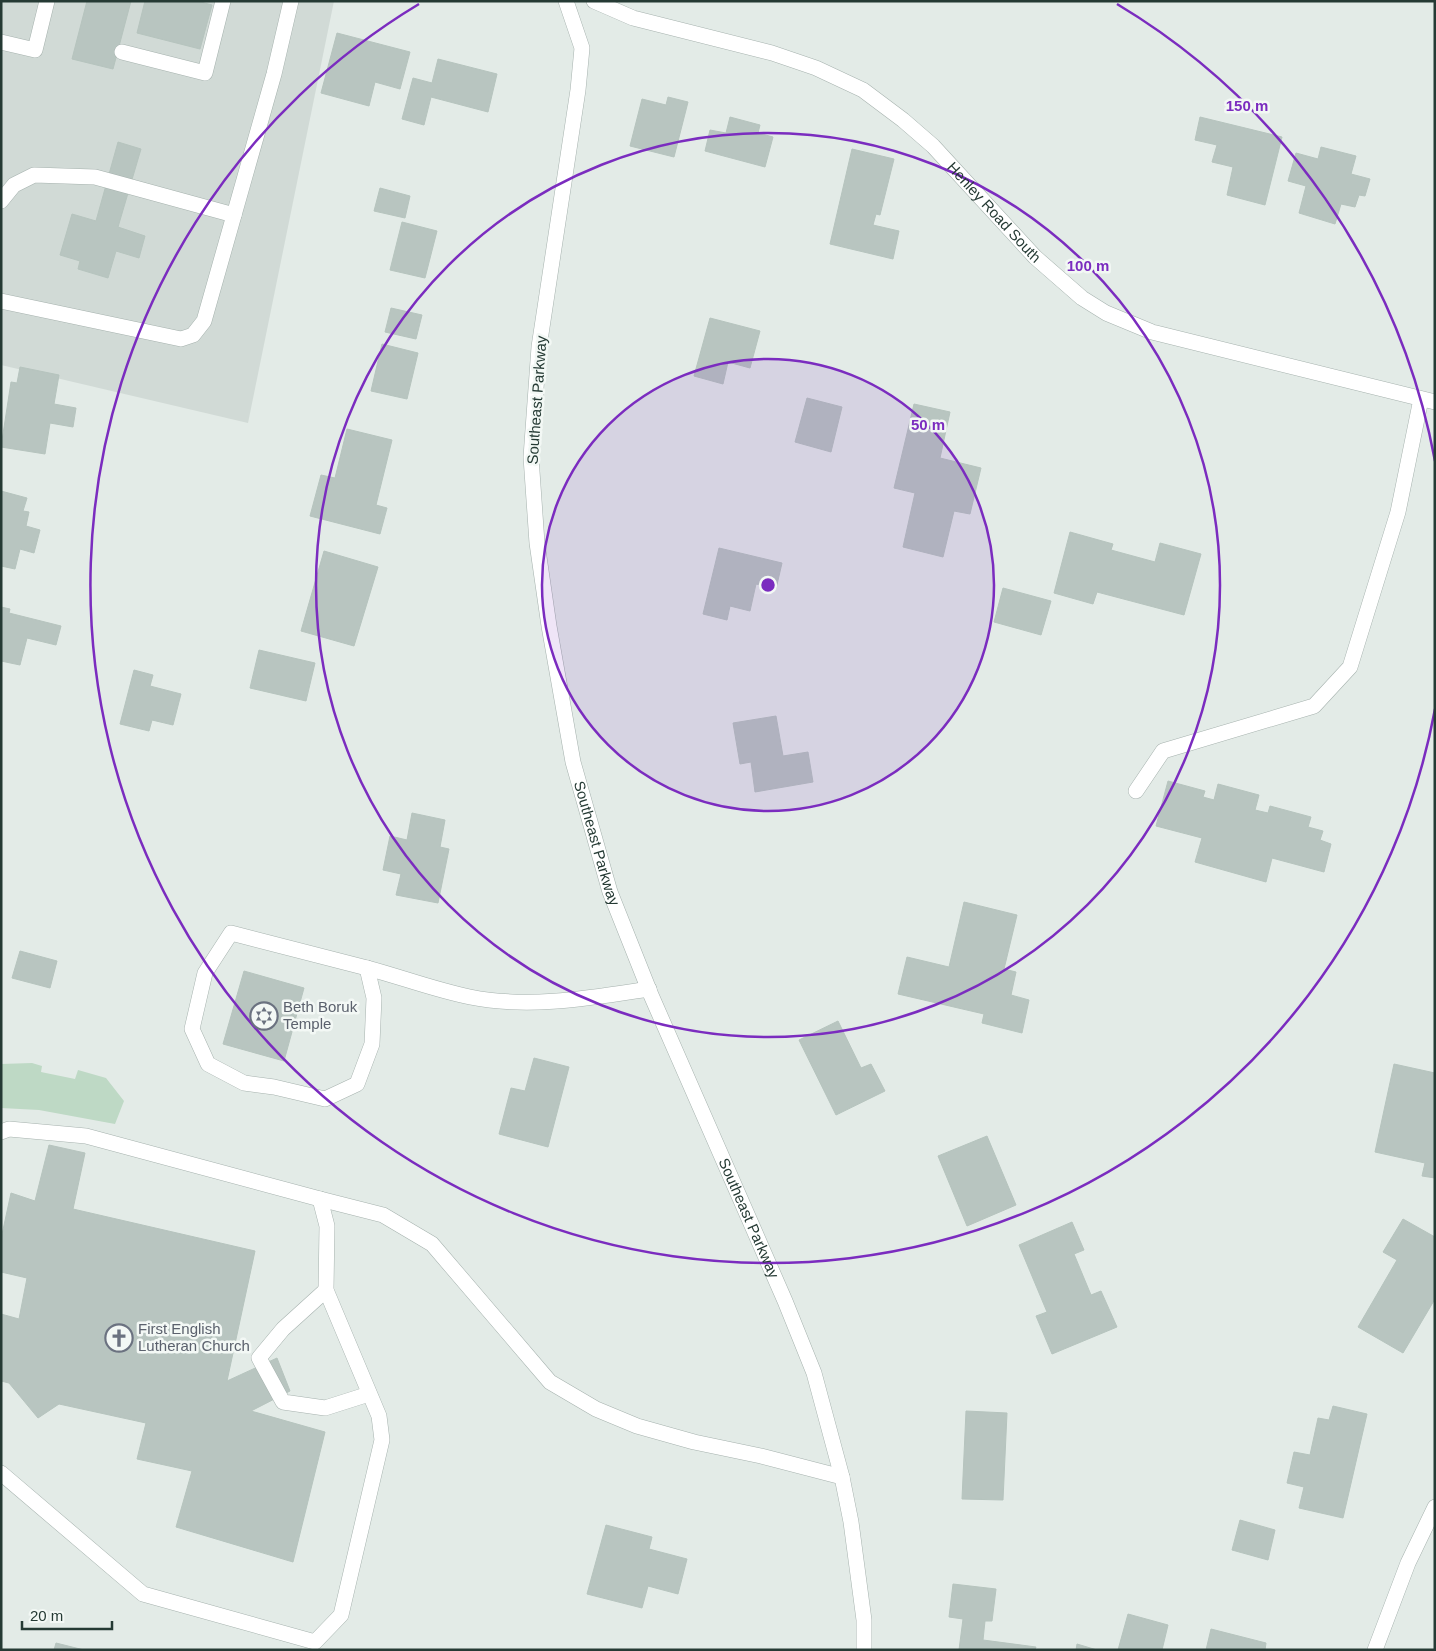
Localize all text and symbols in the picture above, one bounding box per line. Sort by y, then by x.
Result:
text: 150 m [1226,97,1268,114]
street label: Henley Road South [944,158,1044,266]
text: 100 m [1067,257,1109,274]
street label: Southeast Parkway [524,334,550,465]
text: 50 m [911,416,945,433]
centre of rings [759,576,777,594]
street label: Southeast Parkway [571,779,624,909]
place label: Beth Boruk Temple [283,998,358,1032]
synagogue icon: Beth Boruk Temple [249,1001,279,1031]
street label: Southeast Parkway [716,1155,783,1281]
place label: First English Lutheran Church [138,1320,250,1354]
church icon: First English Lutheran Church [104,1323,134,1353]
scale bar [22,1598,112,1630]
text: 20 m [30,1607,63,1624]

